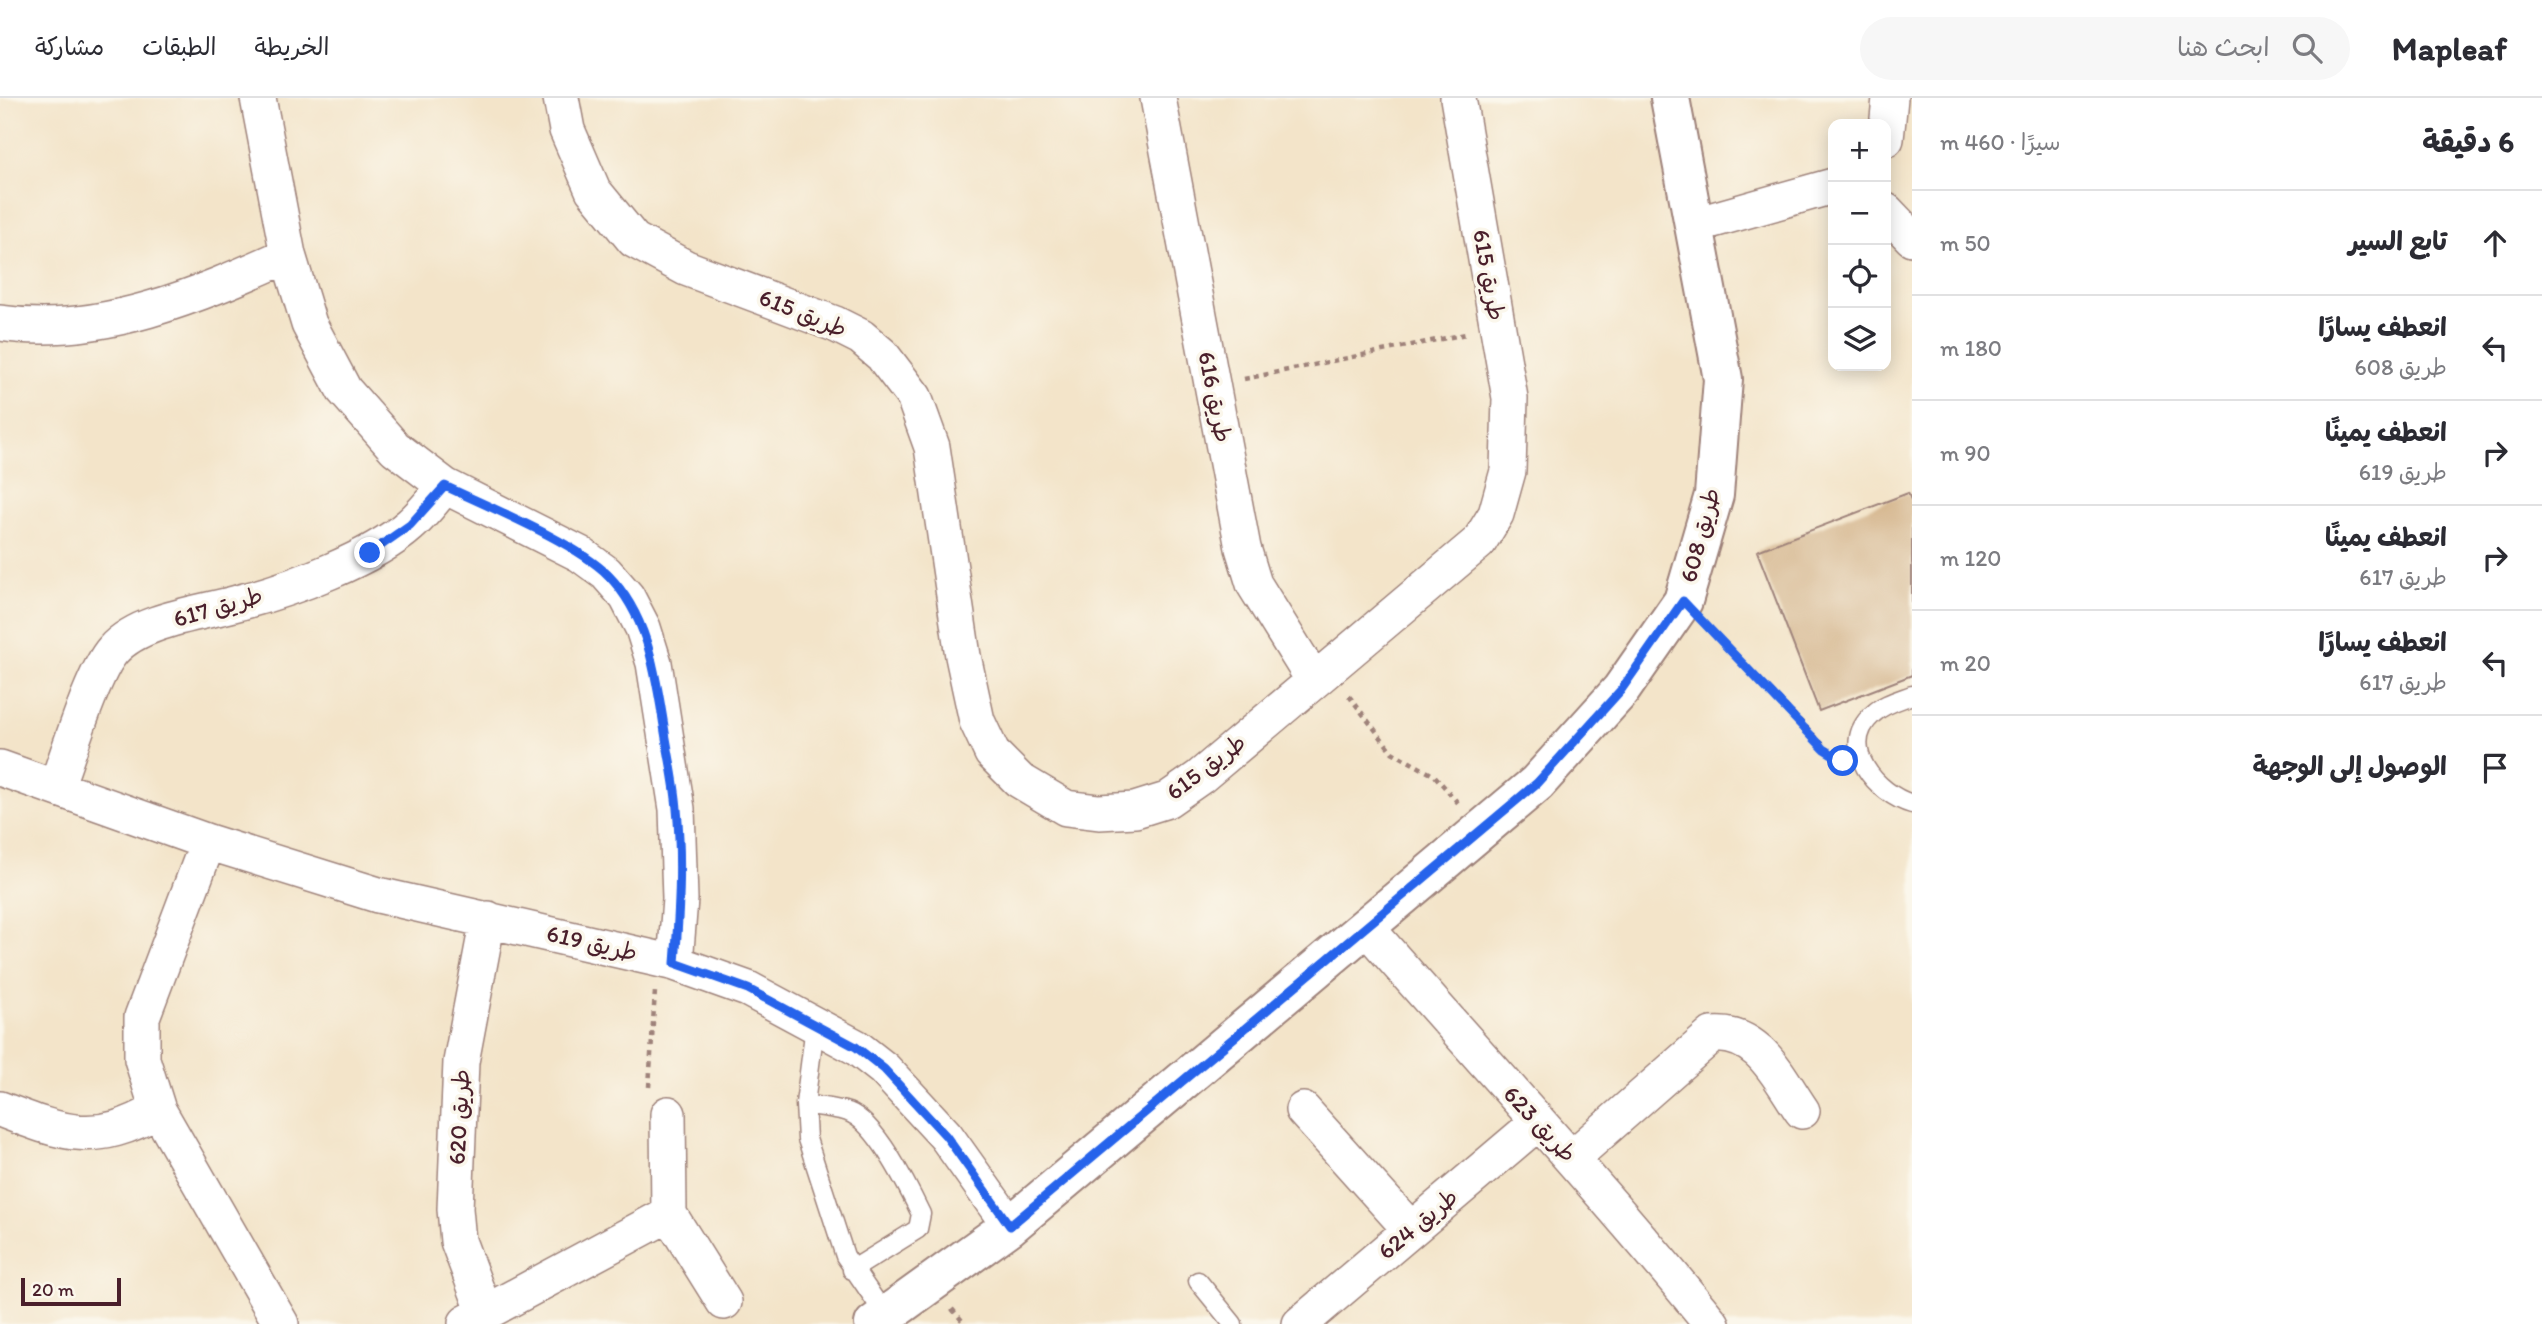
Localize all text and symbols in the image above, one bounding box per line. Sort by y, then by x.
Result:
search box [1860,17,2350,80]
icon: search [2288,29,2326,67]
text: Mapleaf [2392,29,2507,68]
text: ابحث هنا [2177,31,2270,63]
text: مشاركة [35,32,104,61]
text: الطبقات [142,32,217,61]
text: الخريطة [255,32,329,61]
map controls [1828,119,1891,371]
button: + [1828,119,1891,182]
text: 6 دقيقة [2422,123,2514,160]
text: سيرًا · 460 m [1940,128,2061,156]
button: − [1828,182,1891,245]
icon: ahead [2476,224,2514,262]
text: تابع السير [2349,225,2447,257]
street label: طريق 615 [1467,227,1512,323]
text: 50 m [1940,229,1991,257]
button: locate [1828,245,1891,308]
street label: طريق 615 [755,282,851,343]
button: layers [1828,308,1891,371]
text: انعطف يسارًا [2318,311,2447,343]
icon: left [2476,329,2514,367]
text: 180 m [1940,334,2002,362]
street label: طريق 616 [1192,349,1239,445]
text: طريق 608 [2355,353,2447,381]
text: انعطف يمينًا [2325,416,2447,448]
icon: right [2476,434,2514,472]
text: 90 m [1940,439,1991,467]
text: طريق 619 [2359,458,2447,486]
street label: طريق 608 [1673,485,1726,585]
text: انعطف يمينًا [2325,521,2447,553]
route end [354,537,385,568]
icon: right [2476,539,2514,577]
text: 120 m [1940,544,2001,572]
text: طريق 617 [2359,563,2447,591]
street label: طريق 617 [170,580,266,633]
text: انعطف يسارًا [2318,626,2447,658]
icon: left [2476,644,2514,682]
text: 20 m [1940,649,1991,677]
text: طريق 617 [2359,668,2447,696]
street label: طريق 615 [1160,727,1251,806]
route start [1827,745,1858,776]
icon: arrive [2476,749,2514,787]
text: الوصول إلى الوجهة [2253,750,2447,782]
street label: طريق 619 [544,918,640,967]
street label: طريق 620 [442,1068,475,1166]
street label: طريق 623 [1498,1079,1583,1168]
street label: طريق 624 [1372,1182,1464,1265]
scale bar [21,1275,121,1307]
text: 20 m [32,1278,74,1301]

